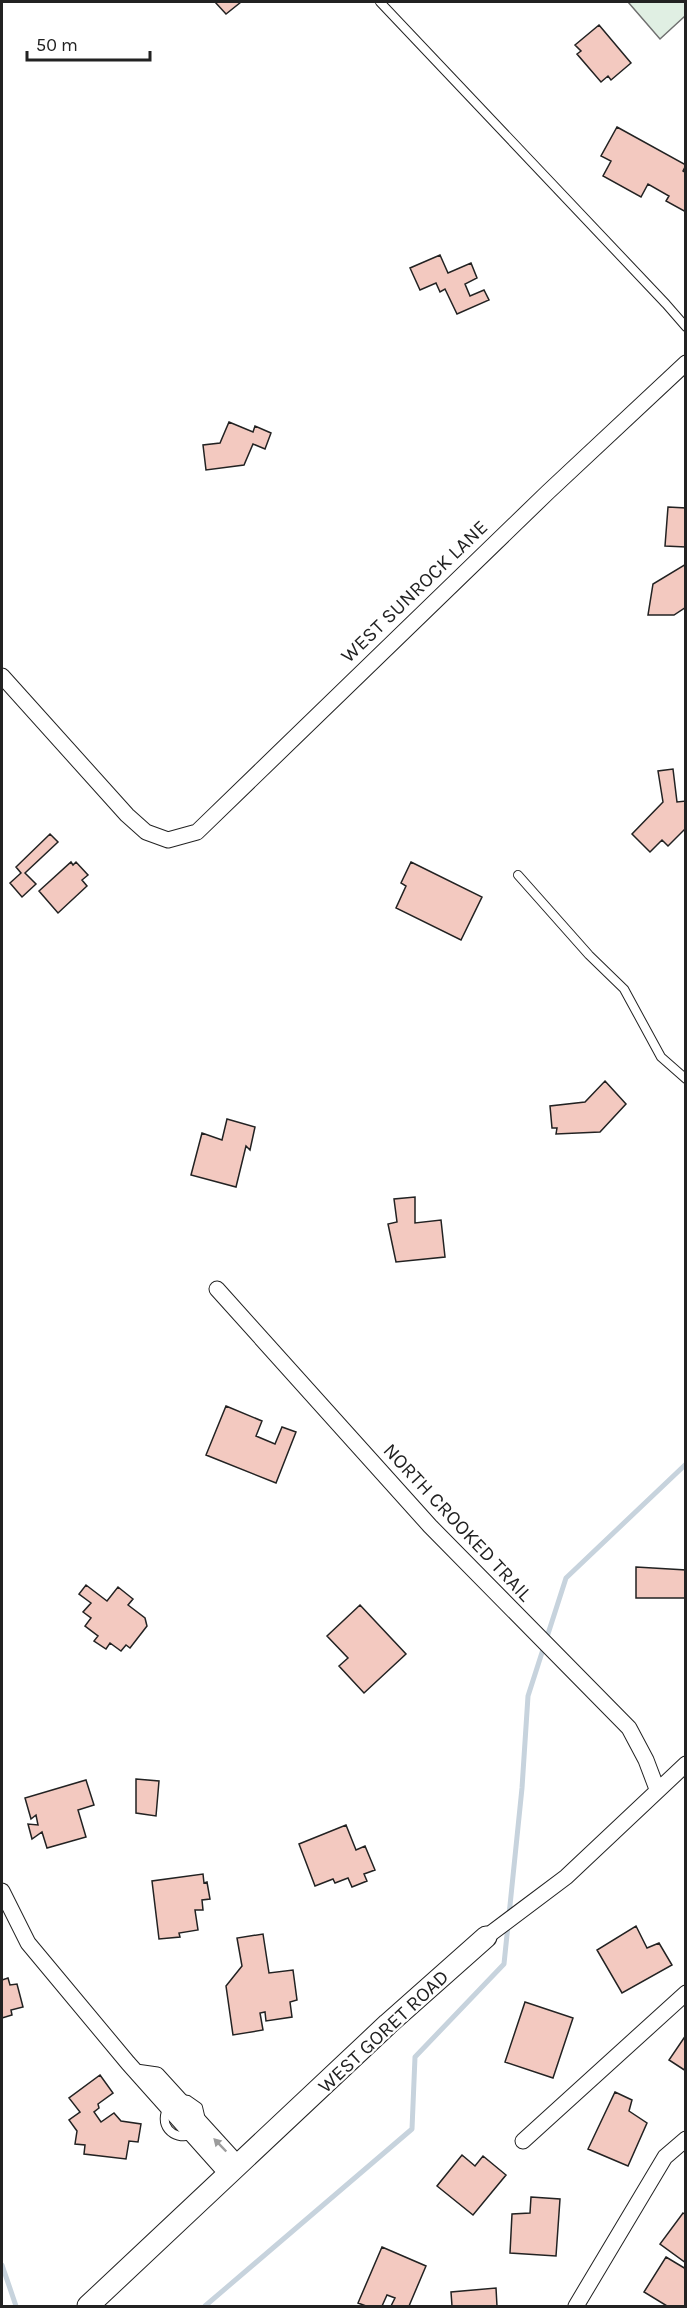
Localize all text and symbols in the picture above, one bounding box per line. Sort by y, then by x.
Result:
scale bar [27,24,150,62]
text: 50 m [36,34,78,56]
street label: WEST SUNROCK LANE [336,515,492,667]
street label: NORTH CROOKED TRAIL [379,1439,537,1606]
street label: WEST GORET ROAD [313,1965,453,2098]
one-way arrow [213,2138,227,2152]

